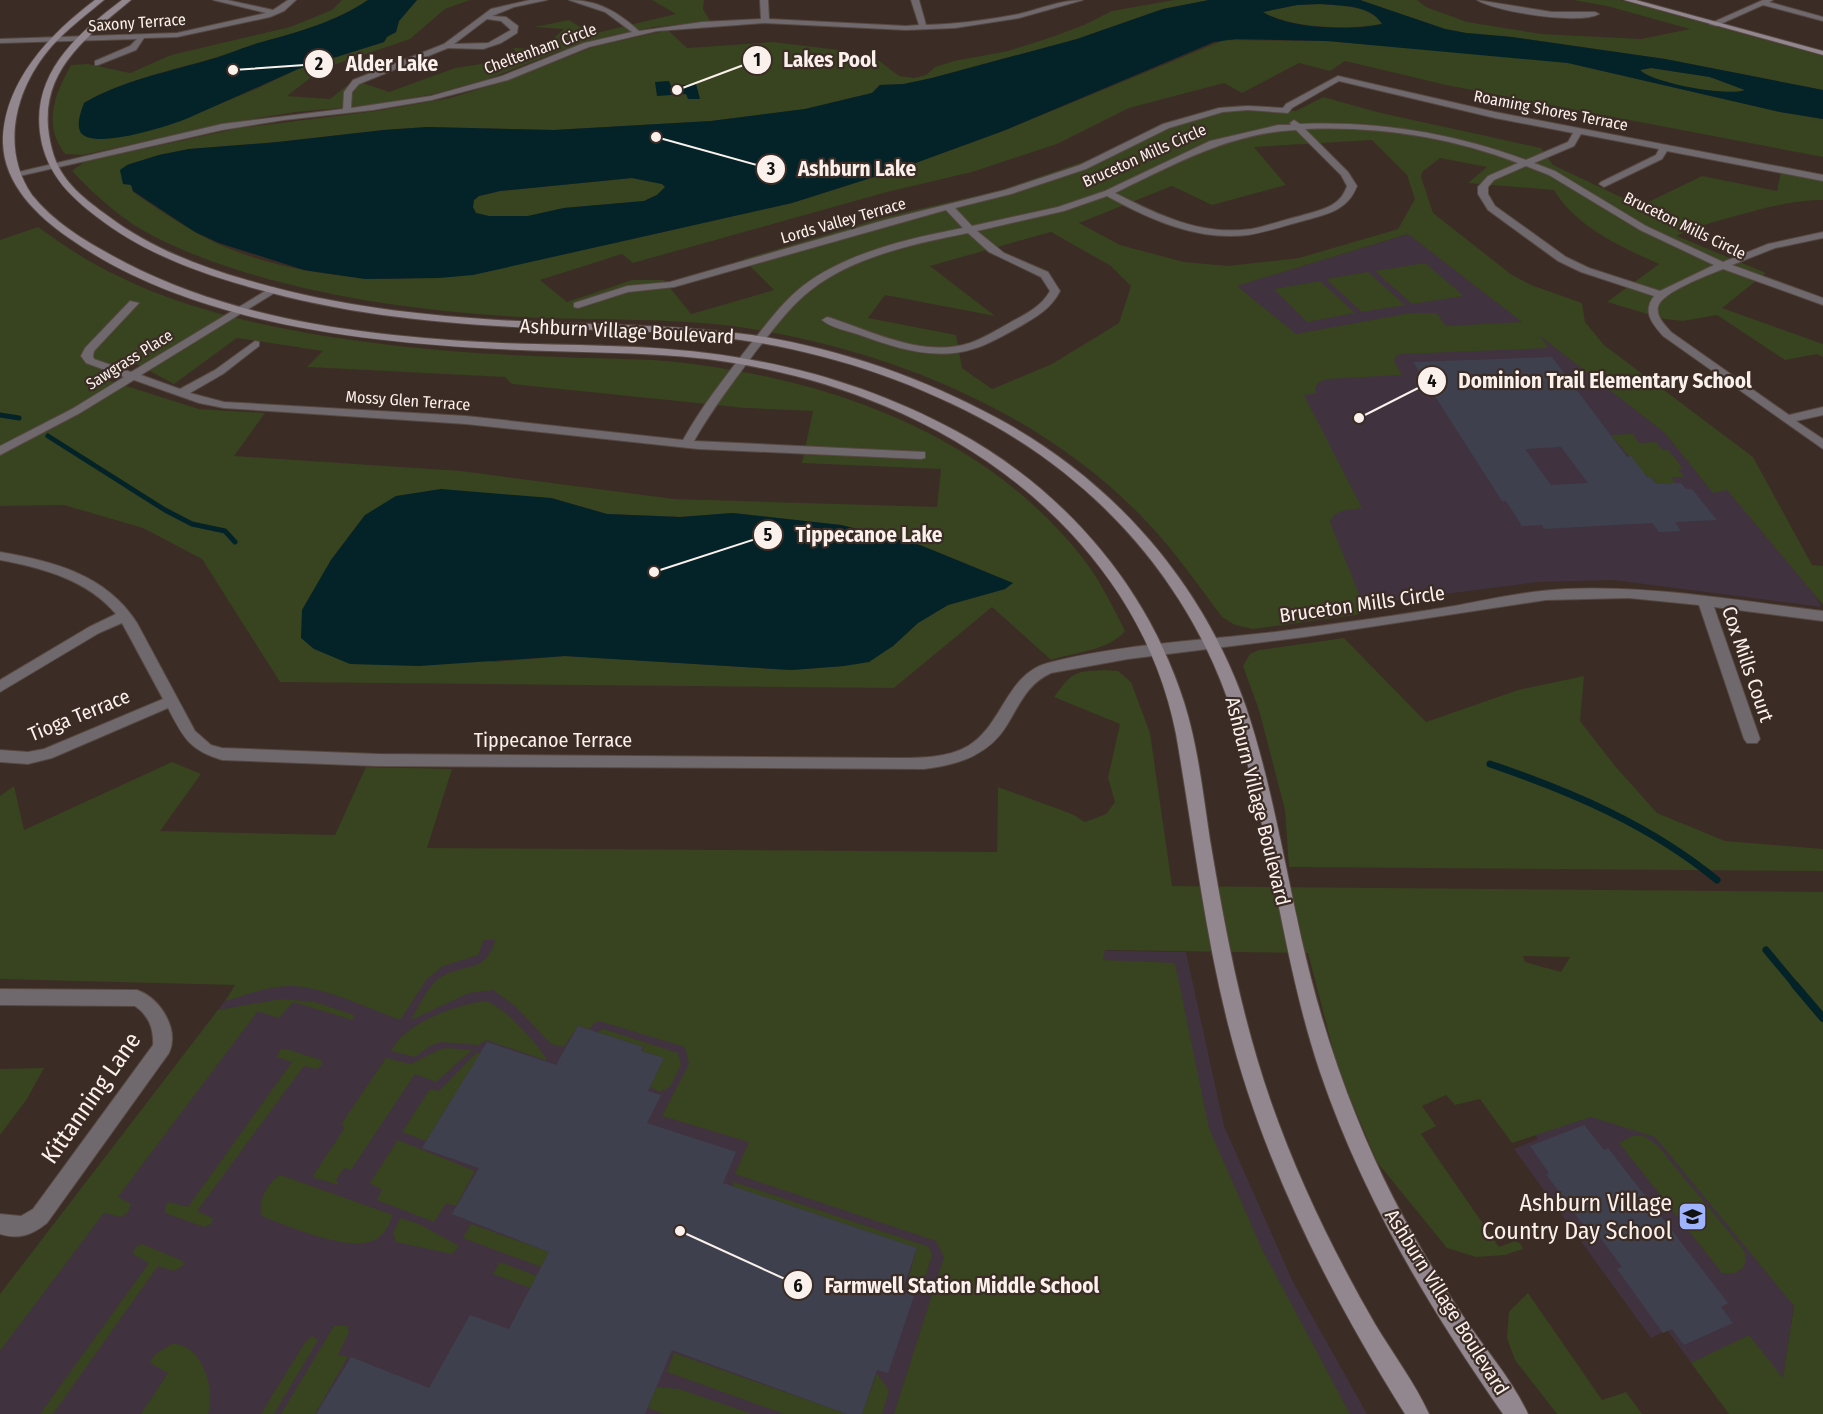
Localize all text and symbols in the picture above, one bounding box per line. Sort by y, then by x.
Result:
street label: Saxony Terrace [88,10,187,35]
street label: Cheltenham Circle [481,19,599,78]
callout: Lakes Pool [742,41,889,80]
callout: Alder Lake [304,44,450,83]
text: Lakes Pool [783,47,877,73]
text: 1 [753,49,761,71]
text: Alder Lake [345,51,439,77]
text: 2 [314,53,323,75]
street label: Roaming Shores Terrace [1472,86,1630,135]
street label: Bruceton Mills Circle [1079,120,1209,191]
callout: Ashburn Lake [756,149,928,188]
text: Ashburn Lake [797,156,916,182]
text: 3 [766,158,776,180]
street label: Bruceton Mills Circle [1621,188,1749,263]
street label: Lords Valley Terrace [778,194,908,247]
street label: Ashburn Village Boulevard [519,313,735,349]
street label: Sawgrass Place [82,325,176,394]
callout: Dominion Trail Elementary School [1417,361,1764,400]
text: Dominion Trail Elementary School [1458,368,1752,394]
text: 4 [1427,370,1437,392]
street label: Mossy Glen Terrace [345,387,471,414]
callout: Tippecanoe Lake [753,515,954,554]
text: Tippecanoe Lake [796,522,943,548]
text: 5 [764,524,773,546]
street label: Bruceton Mills Circle [1278,581,1446,627]
street label: Cox Mills Court [1717,603,1779,725]
street label: Tioga Terrace [25,684,133,746]
street label: Ashburn Village Boulevard [1220,694,1296,908]
street label: Tippecanoe Terrace [474,728,632,752]
street label: Kittanning Lane [35,1027,147,1169]
place label: Ashburn Village Country Day School [1482,1189,1672,1245]
school or university icon: Ashburn Village Country Day School [1677,1201,1709,1233]
street label: Ashburn Village Boulevard [1380,1205,1514,1399]
callout: Farmwell Station Middle School [783,1266,1111,1305]
text: Farmwell Station Middle School [825,1273,1099,1299]
text: 6 [793,1275,803,1297]

